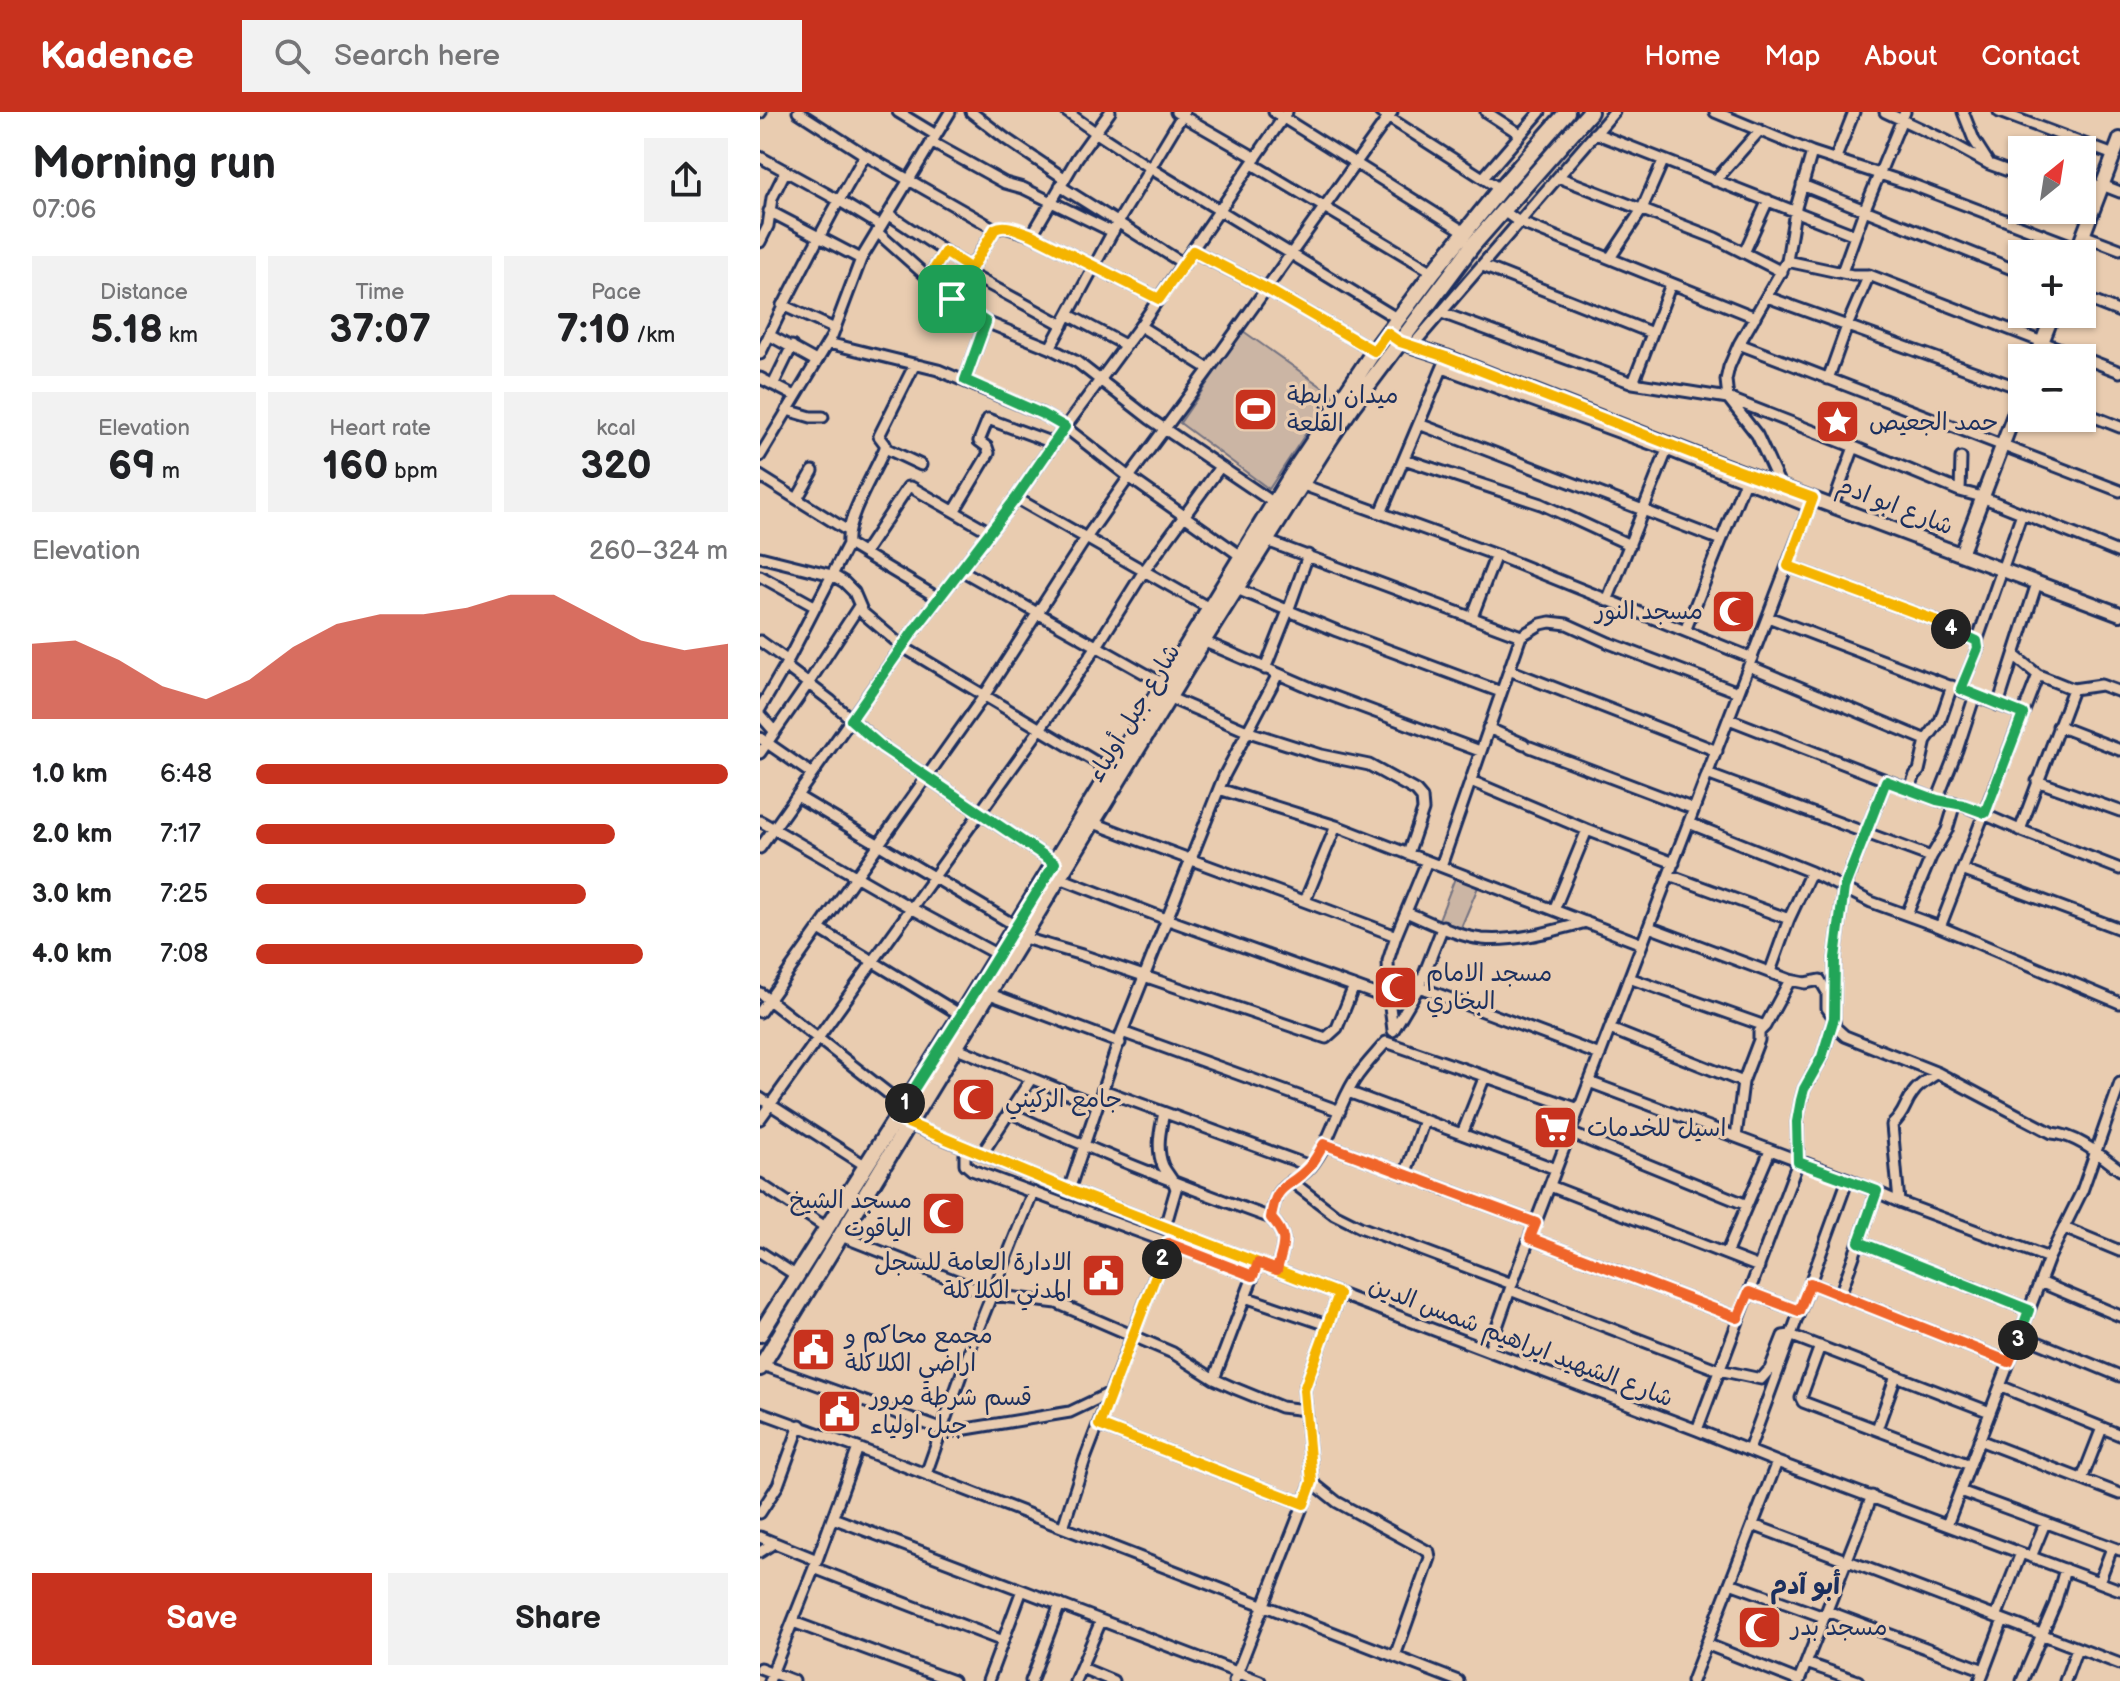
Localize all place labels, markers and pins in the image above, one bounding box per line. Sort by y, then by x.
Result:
pin [918,265,986,333]
place label: ميدان رابطة القلعة [1287,381,1399,438]
sports icon: ميدان رابطة القلعة [1232,385,1280,433]
place icon: حمد الجعيص [1814,398,1862,446]
place label: حمد الجعيص [1869,408,1999,437]
mosque icon: مسجد النور [1710,587,1758,635]
place label: مسجد النور [1593,597,1703,627]
pin: 4 [1931,609,1971,649]
place label: مسجد الامام البخاري [1426,959,1552,1018]
mosque icon: مسجد الامام البخاري [1371,963,1419,1011]
mosque icon: جامع الركيني [950,1075,998,1123]
pin: 1 [885,1083,925,1123]
place label: جامع الركيني [1005,1085,1122,1120]
supermarket icon: اسيل للخدمات [1532,1104,1580,1152]
place label: اسيل للخدمات [1587,1114,1726,1143]
place label: مسجد الشيخ الياقوت [789,1186,912,1244]
mosque icon: مسجد الشيخ الياقوت [919,1190,967,1238]
pin: 2 [1142,1239,1182,1279]
place label: الادارة العامة للسجل المدني الكلاكلة [874,1248,1072,1311]
public building icon: الادارة العامة للسجل المدني الكلاكلة [1079,1252,1127,1300]
pin: 3 [1998,1320,2038,1360]
place label: مجمع محاكم و اراضي الكلاكلة [843,1321,993,1384]
public building icon: مجمع محاكم و اراضي الكلاكلة [790,1325,838,1373]
place label: قسم شرطة مرور جبل اولياء [868,1383,1032,1440]
public building icon: قسم شرطة مرور جبل اولياء [815,1387,863,1435]
mosque icon: مسجد بدر [1736,1603,1784,1651]
place label: مسجد بدر [1789,1613,1887,1642]

